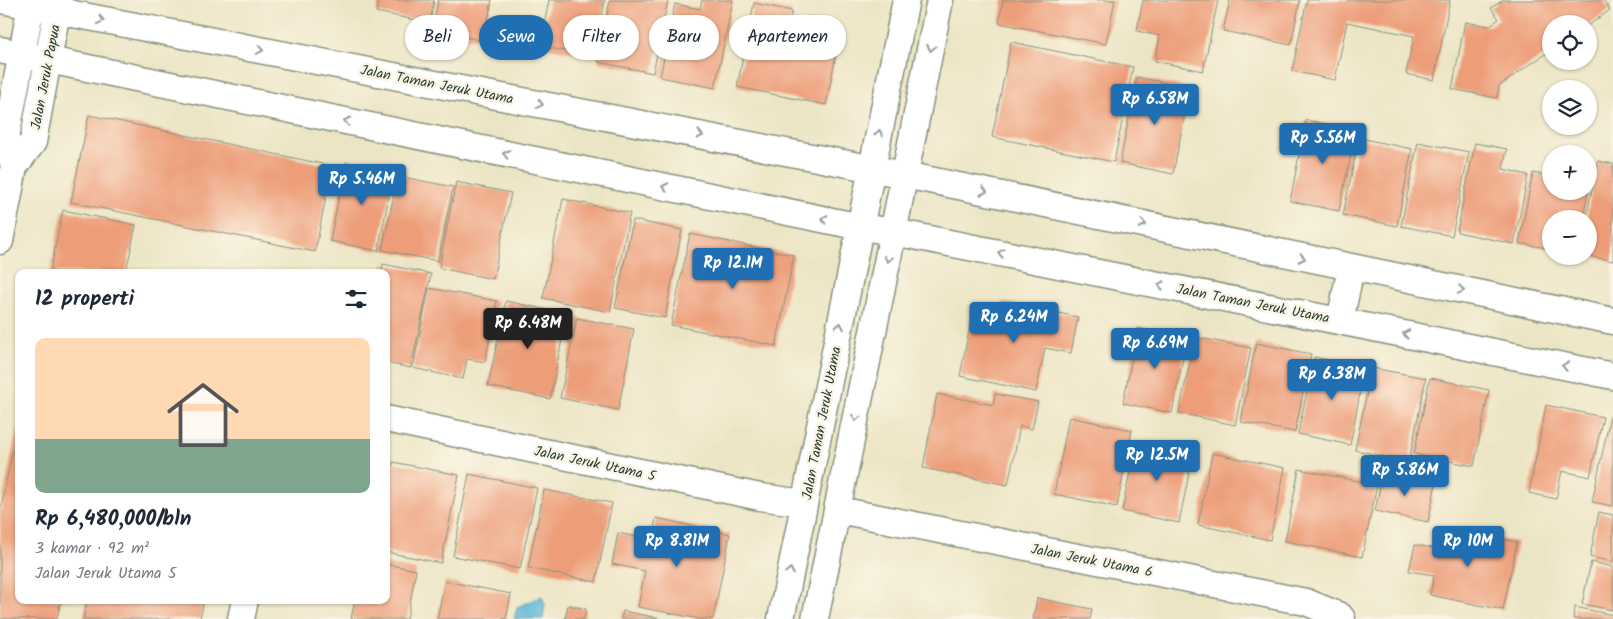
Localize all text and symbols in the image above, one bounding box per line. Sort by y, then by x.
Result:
one-way arrow [96,14,105,24]
chip: Beli [405,15,469,60]
chip: Sewa [479,15,553,60]
chip: Filter [563,15,639,60]
chip: Baru [649,15,719,60]
chip: Apartemen [729,15,846,60]
map controls [1542,15,1597,265]
button: locate [1542,15,1597,70]
street label: Jalan Jeruk Papua [25,23,67,132]
one-way arrow [926,43,936,52]
one-way arrow [256,45,265,55]
street label: Jalan Taman Jeruk Utama [358,59,515,111]
button: layers [1542,80,1597,135]
pin: Rp 6.58M [1103,84,1207,126]
text: Rp 6.58M [1122,87,1188,112]
one-way arrow [536,99,544,109]
one-way arrow [342,117,351,127]
pin: Rp 5.56M [1271,122,1375,165]
text: Rp 5.56M [1290,126,1356,151]
one-way arrow [874,128,884,137]
one-way arrow [695,130,704,140]
button: + [1542,145,1597,200]
one-way arrow [502,149,510,160]
pin: Rp 5.46M [310,164,414,206]
text: Rp 5.46M [329,167,395,192]
one-way arrow [661,182,670,192]
one-way arrow [979,185,988,196]
button: − [1542,210,1597,265]
one-way arrow [820,215,829,225]
one-way arrow [1138,219,1147,229]
pin: Rp 12.1M [681,248,785,290]
one-way arrow [997,249,1006,259]
text: Rp 12.1M [703,251,763,276]
one-way arrow [1297,252,1306,262]
one-way arrow [883,254,894,263]
street label: Jalan Taman Jeruk Utama [1174,278,1331,330]
one-way arrow [1156,280,1165,291]
text: 12 properti [35,283,134,316]
one-way arrow [1457,284,1466,295]
icon: filters [342,285,370,313]
pin: Rp 6.24M [962,302,1066,344]
text: Rp 6.24M [981,305,1048,330]
pin: Rp 6.48M [476,308,580,350]
text: Rp 6.48M [494,311,562,336]
one-way arrow [835,322,845,331]
pin: Rp 6.69M [1103,328,1207,370]
one-way arrow [1401,329,1410,340]
text: Rp 6.69M [1122,331,1188,356]
street label: Jalan Taman Jeruk Utama [796,345,848,502]
pin: Rp 6.38M [1280,358,1384,401]
one-way arrow [1561,361,1570,372]
text: Rp 6.38M [1298,362,1366,387]
icon: home [158,370,248,460]
one-way arrow [851,413,862,422]
street label: Jalan Jeruk Utama 5 [532,440,659,488]
pin: Rp 12.5M [1105,440,1209,482]
text: Rp 12.5M [1126,443,1188,468]
pin: Rp 5.86M [1353,454,1457,497]
text: Rp 5.86M [1372,458,1438,483]
text: Rp 6,480,000/bln [35,503,191,536]
pin: Rp 8.81M [625,526,729,568]
pin: Rp 10M [1427,526,1509,568]
text: Rp 8.81M [645,529,709,554]
text: Rp 10M [1443,529,1493,554]
text: 3 kamar · 92 m² [35,536,149,561]
street label: Jalan Jeruk Utama 6 [1029,538,1155,584]
text: Jalan Jeruk Utama 5 [35,561,176,586]
one-way arrow [785,567,795,576]

